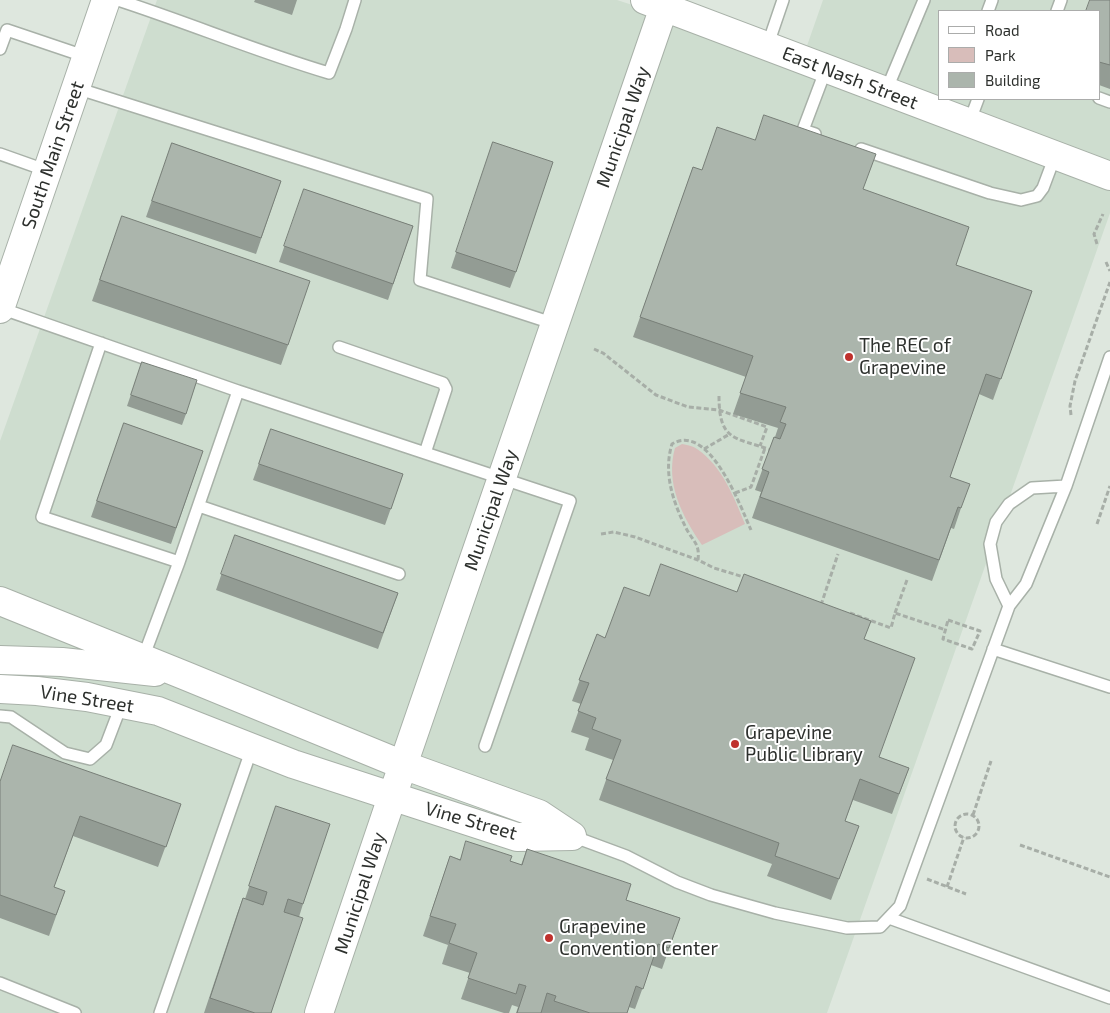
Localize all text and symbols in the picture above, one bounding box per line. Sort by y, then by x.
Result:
legend [938,10,1100,100]
text: Road [985,21,1020,39]
street label: East Nash Street [779,42,921,114]
text: Park [985,46,1016,64]
street label: Municipal Way [592,63,654,191]
text: Building [985,71,1040,89]
street label: South Main Street [17,78,89,232]
place label: The REC of Grapevine [859,335,951,379]
marker: The REC of Grapevine [843,351,855,363]
street label: Municipal Way [460,446,522,574]
street label: Vine Street [39,680,135,718]
place label: Grapevine Public Library [745,722,863,766]
marker: Grapevine Public Library [729,738,741,750]
street label: Vine Street [422,797,520,845]
street label: Municipal Way [330,829,390,957]
place label: Grapevine Convention Center [559,916,718,960]
marker: Grapevine Convention Center [543,932,555,944]

